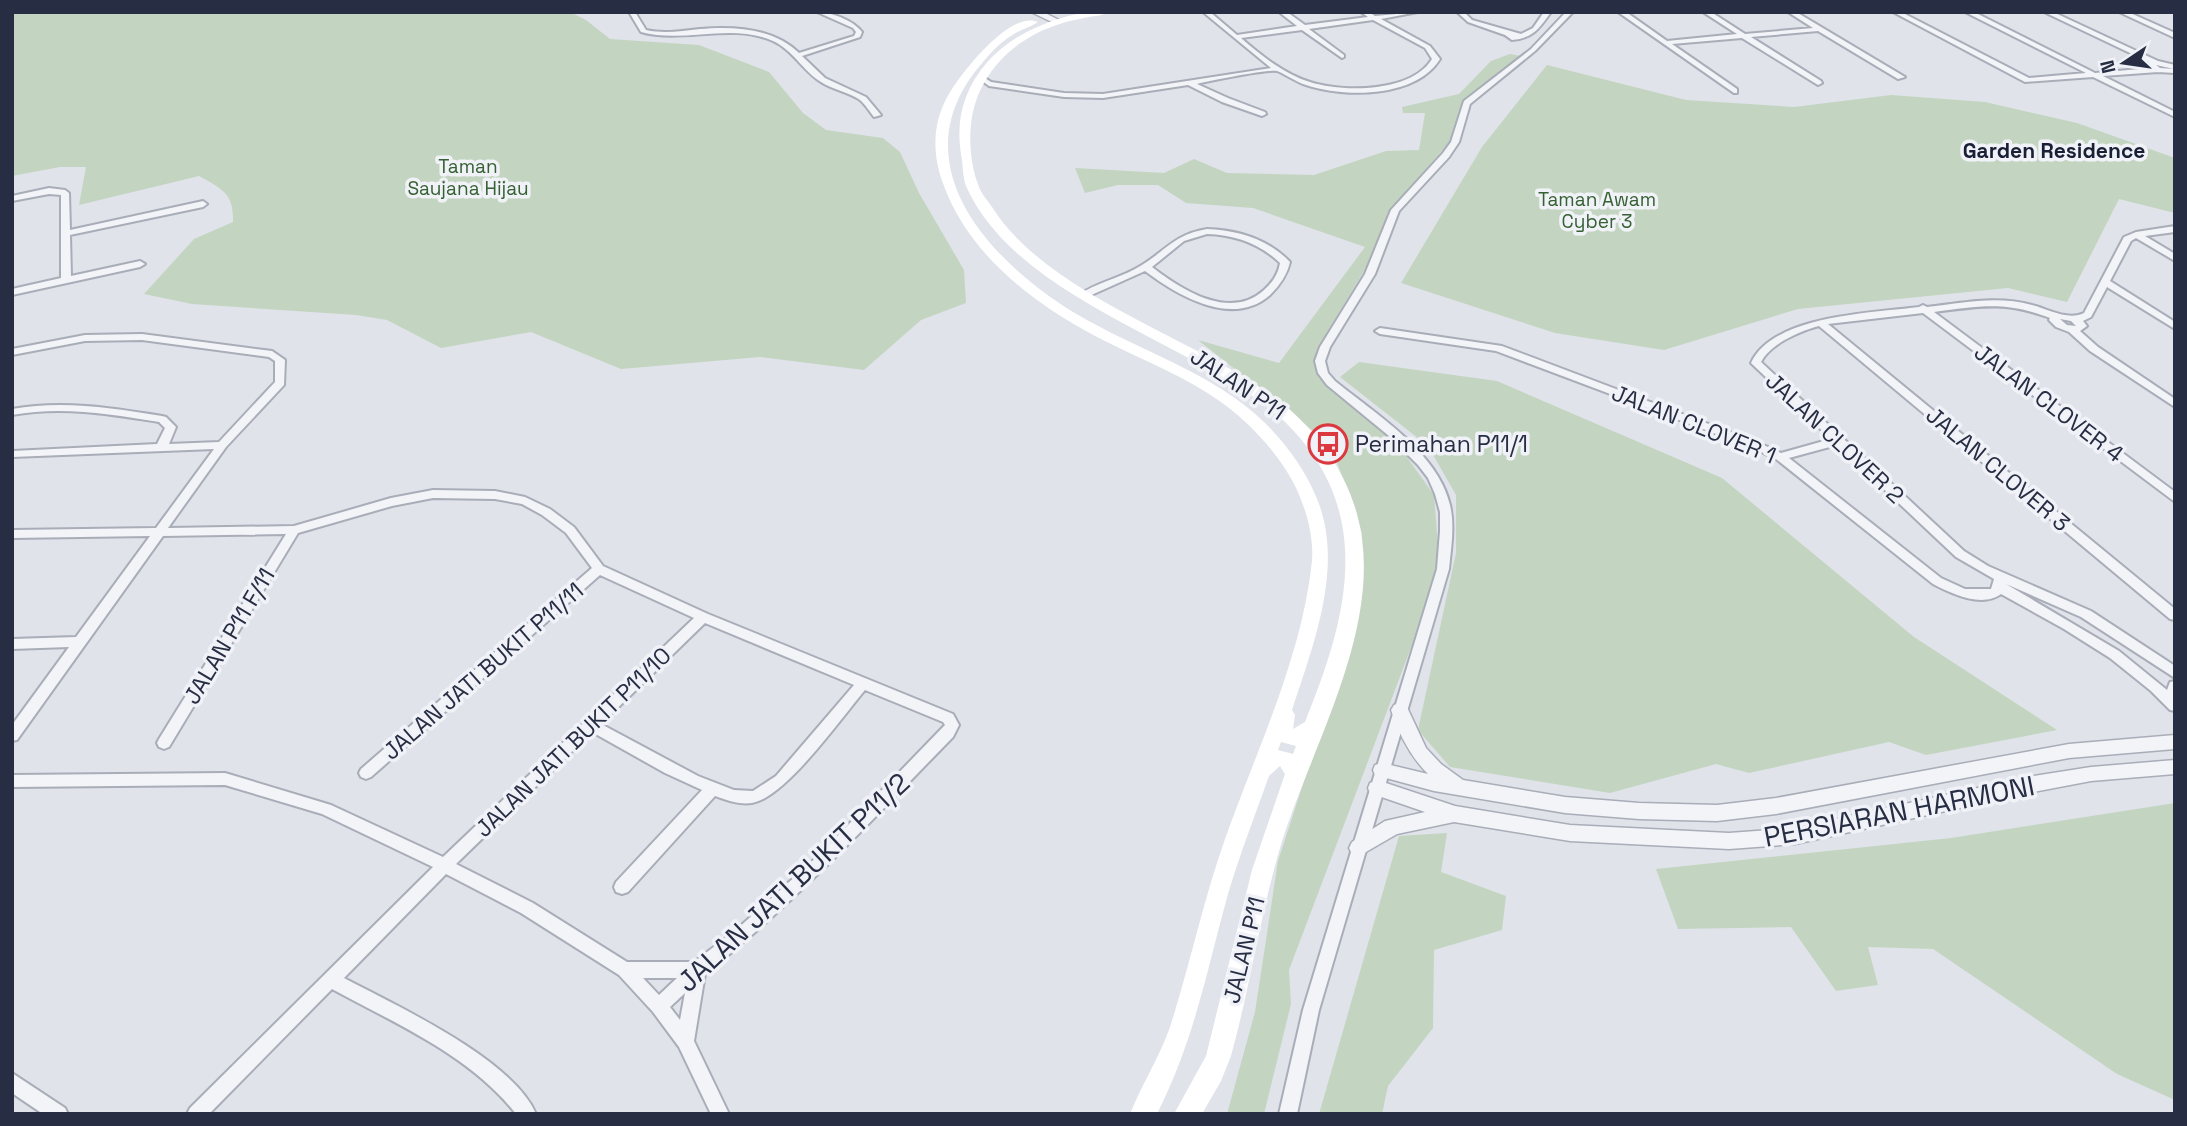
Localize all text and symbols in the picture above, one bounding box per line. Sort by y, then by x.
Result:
north arrow [2089,28,2159,98]
text: N [2094,58,2122,76]
district label: Garden Residence [1963,137,2145,164]
park label: Taman Saujana Hijau [407,154,529,201]
park label: Taman Awam Cyber 3 [1538,187,1656,234]
street label: JALAN CLOVER 4 [1968,337,2130,469]
street label: JALAN P11 [1185,341,1291,427]
street label: JALAN CLOVER 2 [1759,366,1911,510]
street label: JALAN CLOVER 1 [1607,377,1781,471]
street label: JALAN CLOVER 3 [1920,400,2076,538]
bus stop icon: Perimahan P11/1 [1307,423,1349,465]
place label: Perimahan P11/1 [1355,429,1528,459]
street label: JALAN P11 F/11 [177,562,281,710]
street label: JALAN JATI BUKIT P11/11 [376,576,590,766]
street label: JALAN JATI BUKIT P11/10 [469,640,677,844]
street label: JALAN JATI BUKIT P11/2 [669,765,917,999]
street label: PERSIARAN HARMONI [1761,767,2037,855]
street label: JALAN P11 [1216,894,1272,1006]

